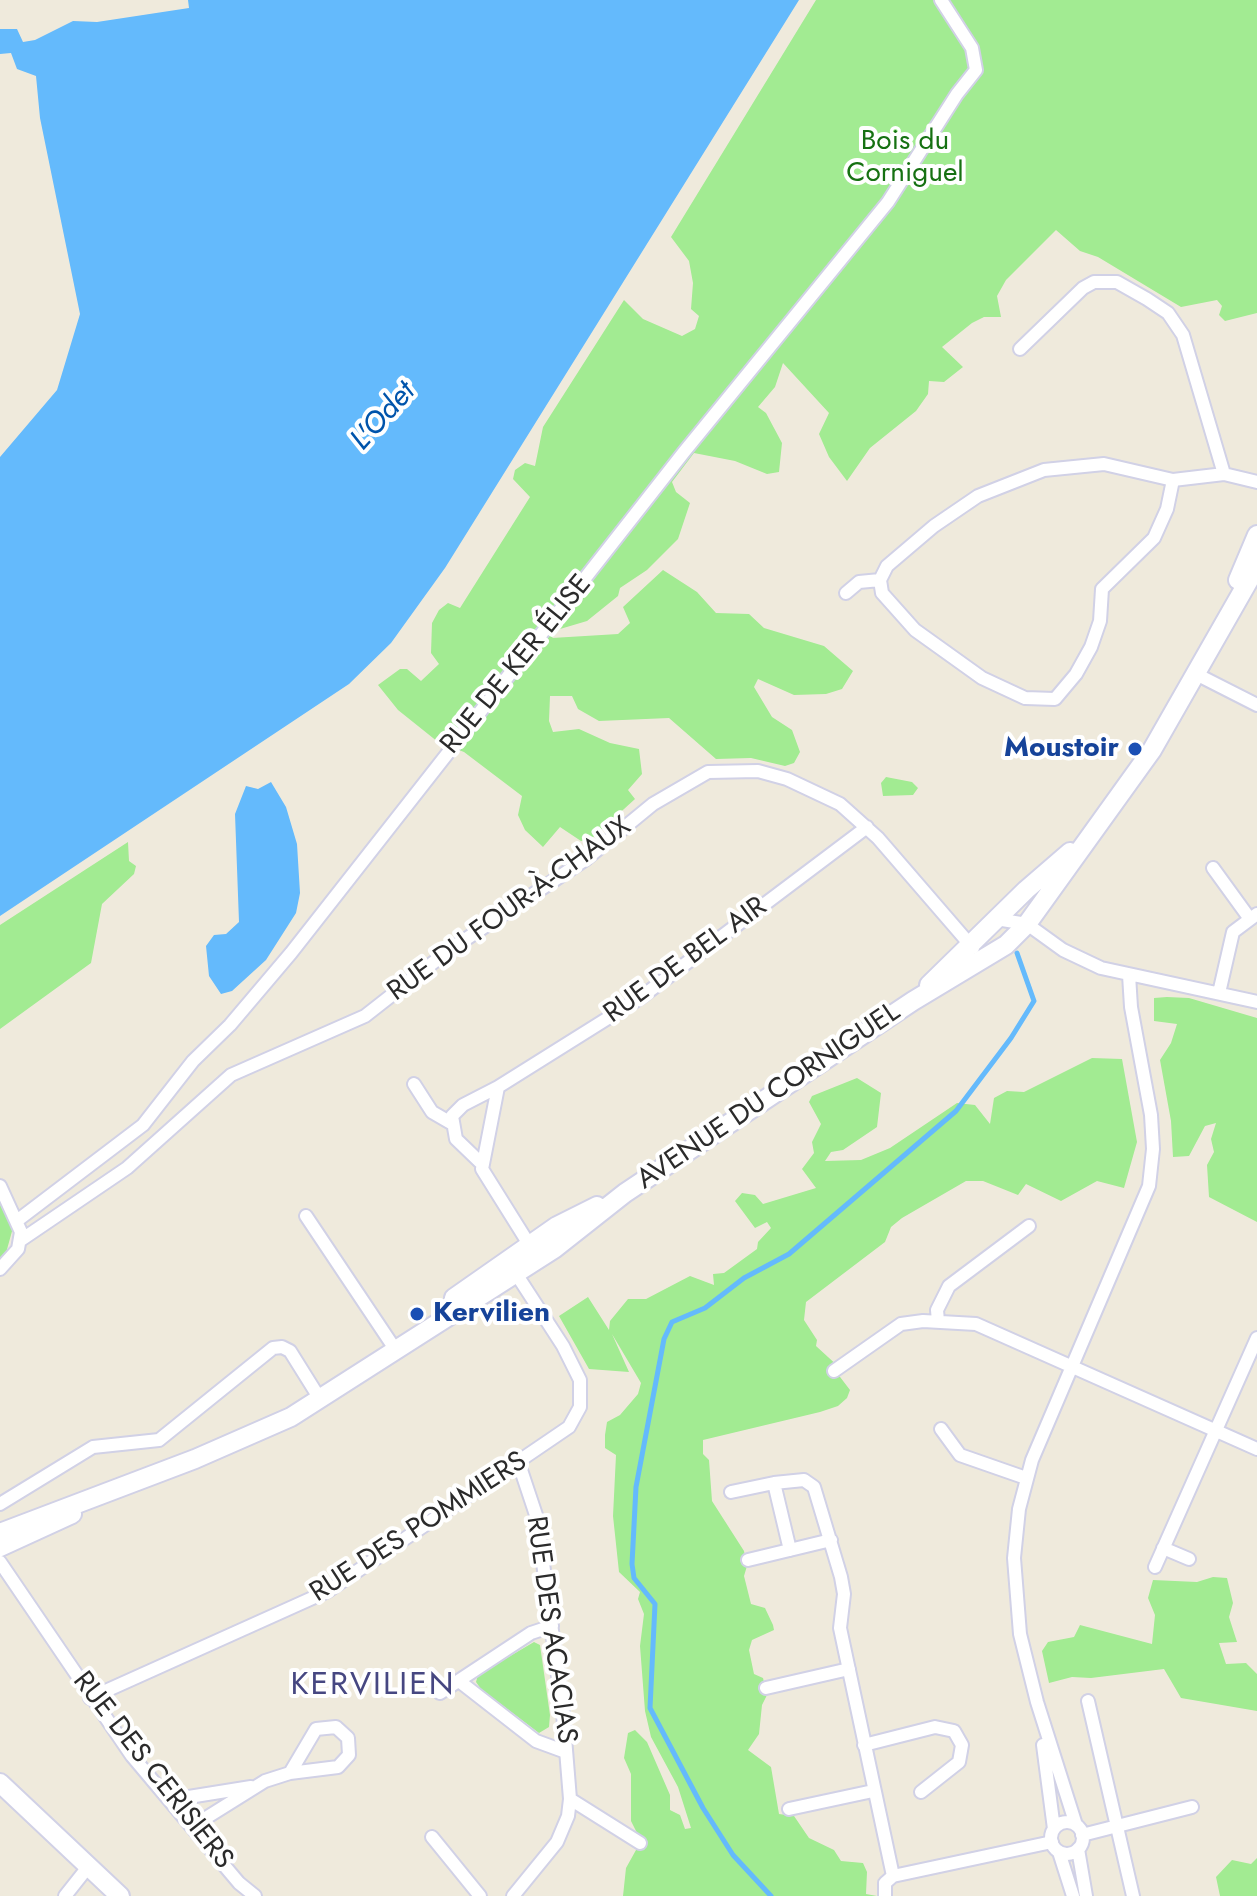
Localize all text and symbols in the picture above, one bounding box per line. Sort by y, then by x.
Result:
park label: Bois du Corniguel [846,125,964,191]
water label: L'Odet [344,375,424,459]
street label: RUE DE KER ÉLISE [434,569,600,761]
place label: Moustoir [1004,732,1119,766]
marker: Moustoir [1126,740,1144,758]
street label: RUE DU FOUR-À-CHAUX [382,811,638,1009]
street label: RUE DE BEL AIR [598,891,774,1031]
street label: AVENUE DU CORNIGUEL [631,996,907,1198]
place label: Kervilien [433,1297,550,1331]
marker: Kervilien [408,1305,426,1323]
street label: RUE DES POMMIERS [304,1445,534,1611]
street label: RUE DES ACACIAS [517,1514,583,1746]
street label: RUE DES CERISIERS [65,1666,239,1876]
district label: KERVILIEN [290,1667,456,1705]

